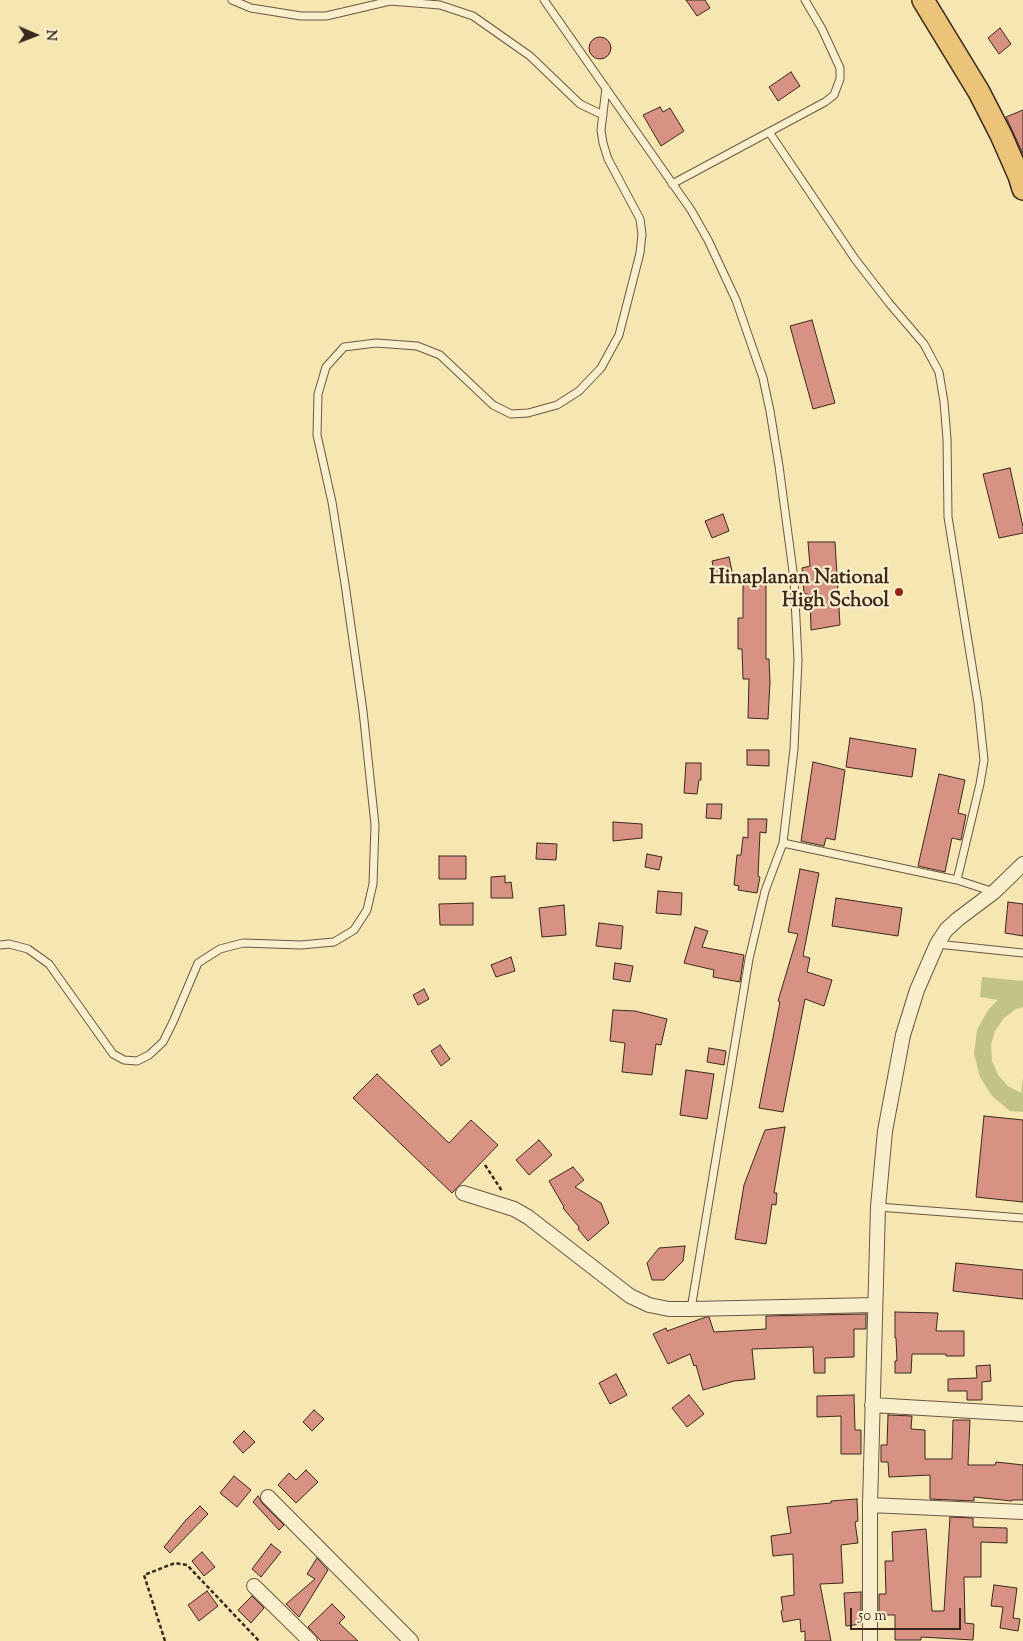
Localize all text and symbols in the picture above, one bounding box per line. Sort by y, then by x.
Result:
north arrow [10,10,60,60]
text: N [40,29,60,41]
place label: Hinaplanan National High School [709,568,889,615]
marker: Hinaplanan National High School [893,586,905,598]
scale bar [853,1598,964,1630]
text: 50 m [858,1606,887,1627]

